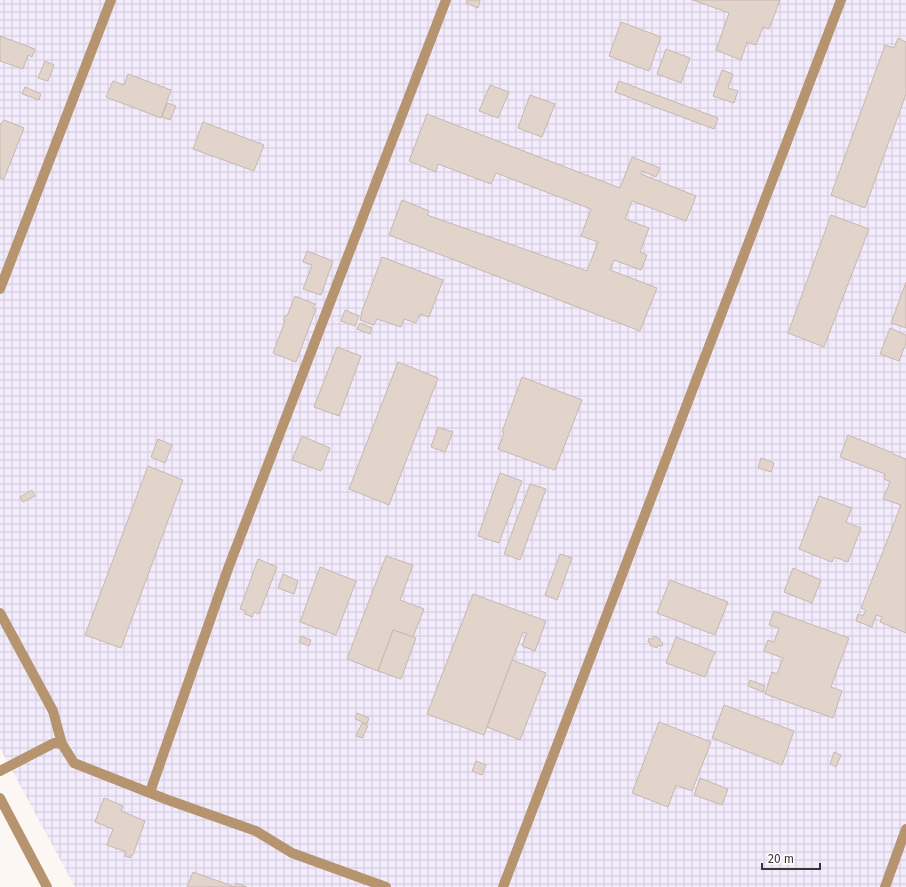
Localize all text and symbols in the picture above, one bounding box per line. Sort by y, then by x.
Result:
scale bar [762,845,820,871]
text: 20 m [768,852,794,866]

